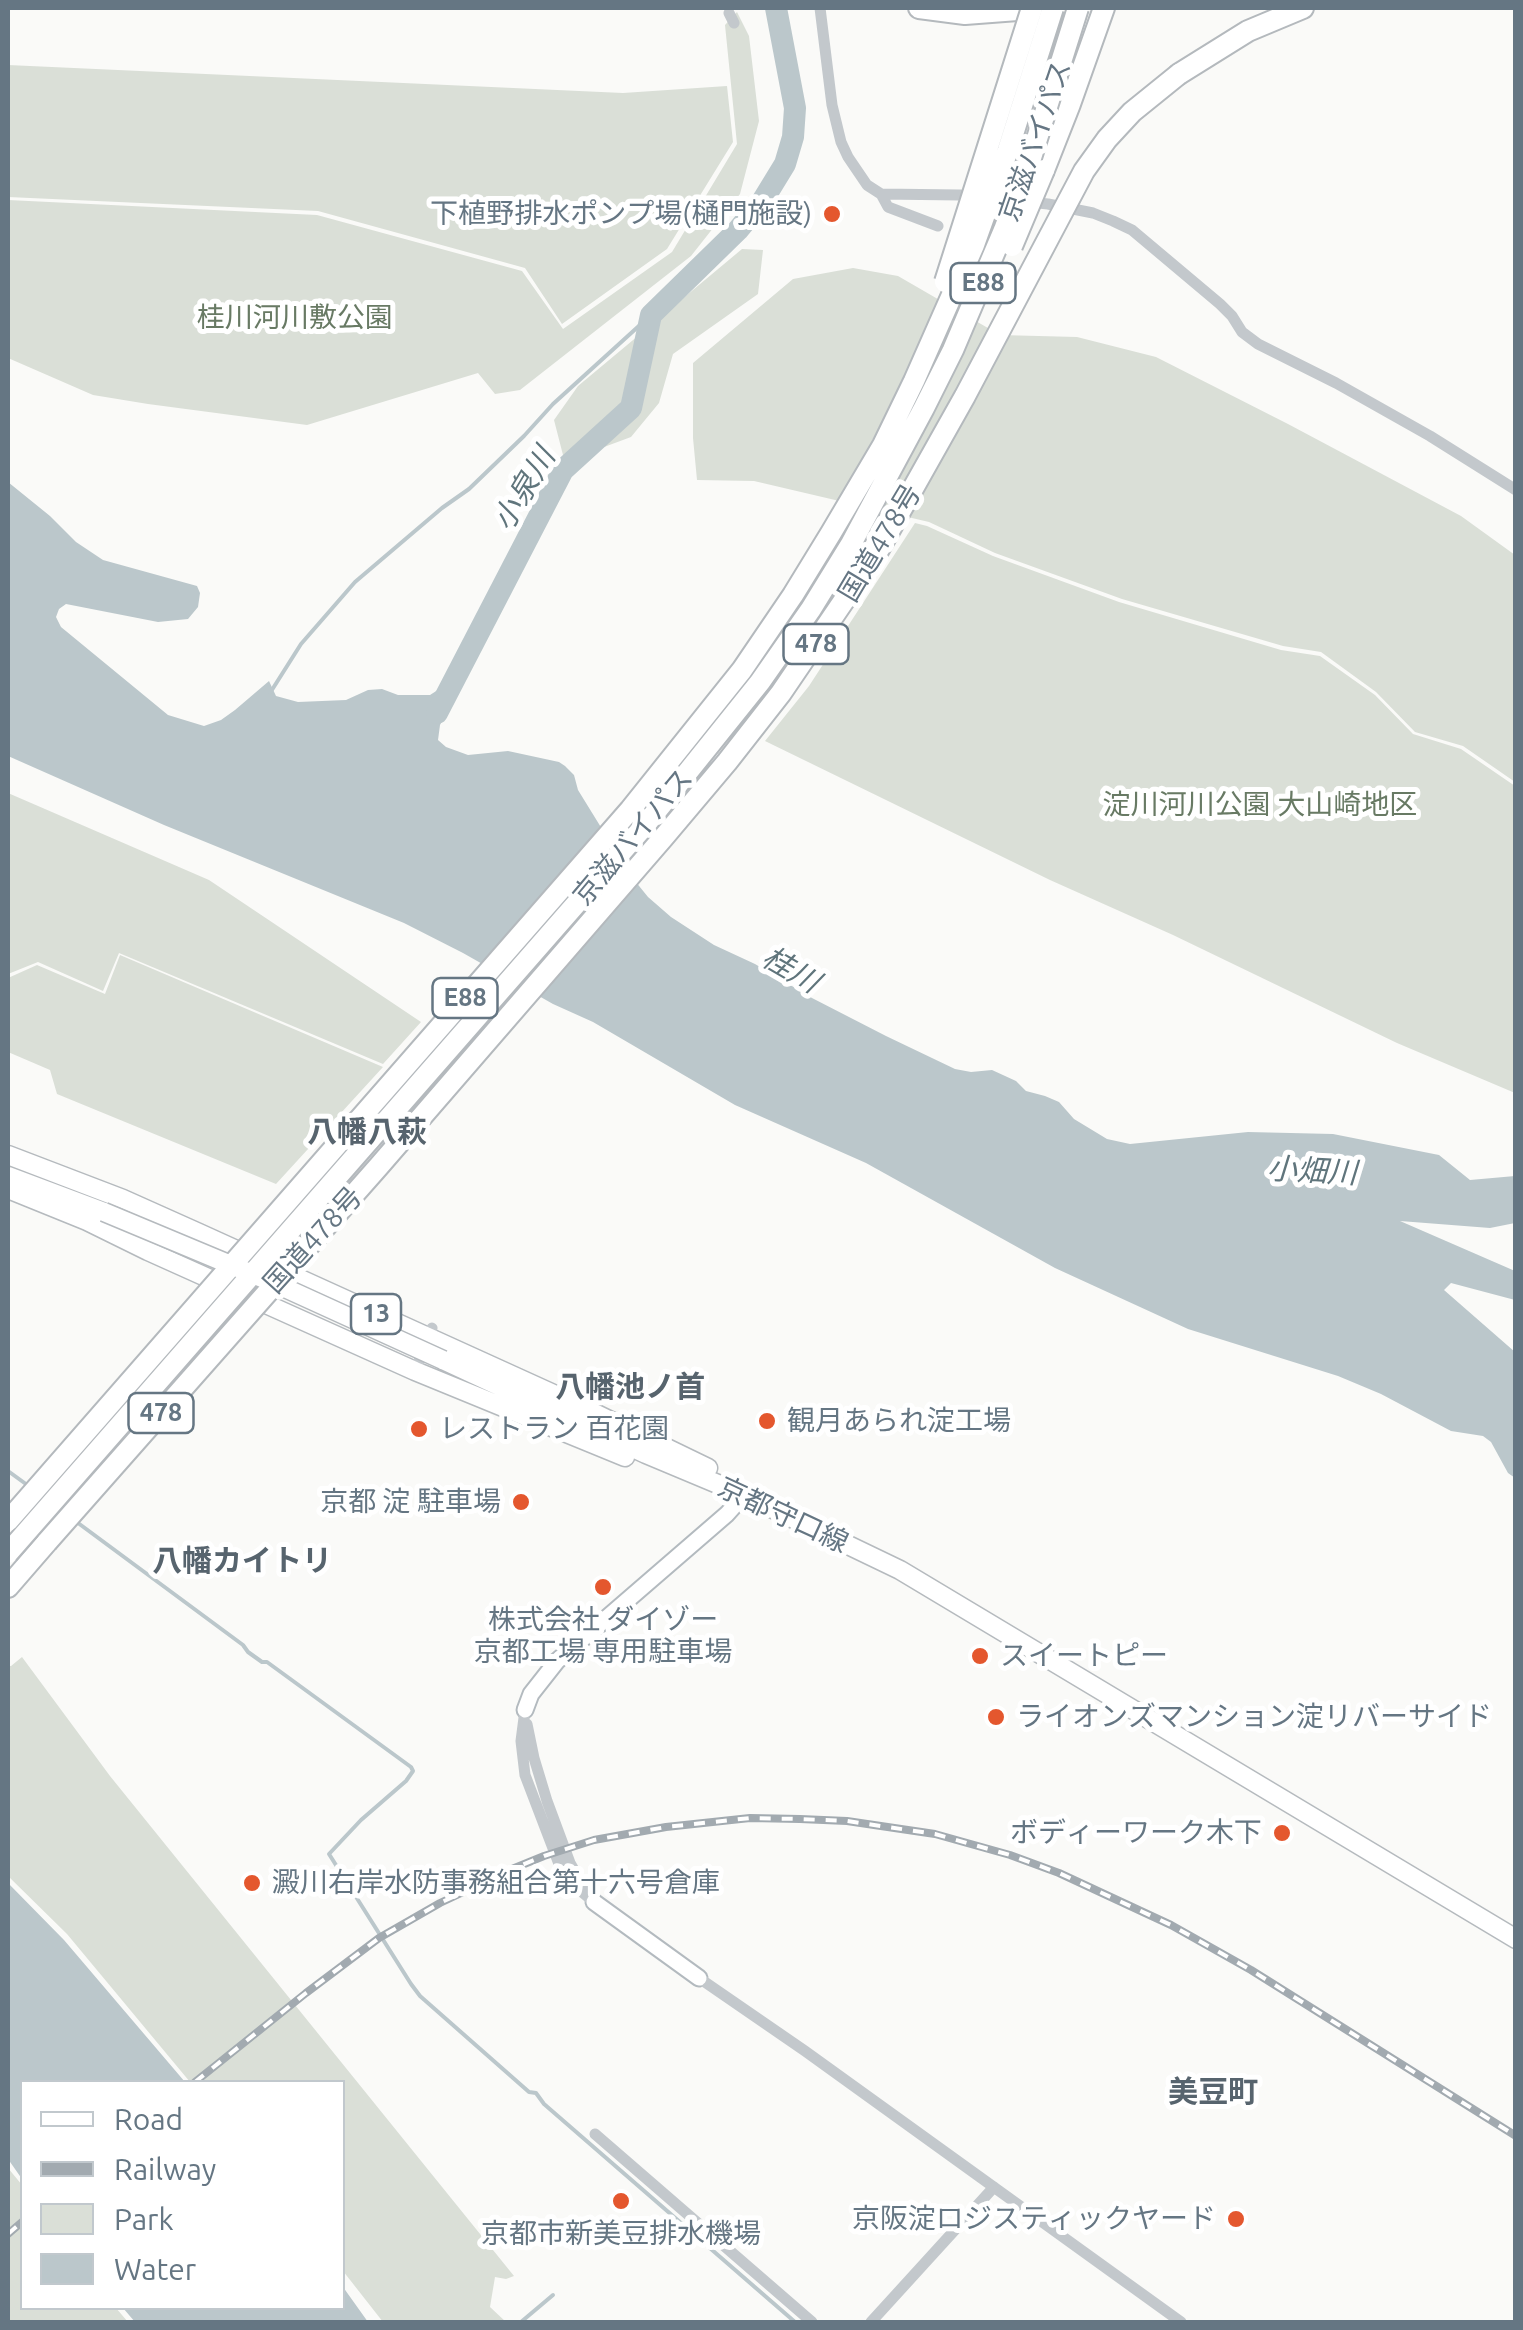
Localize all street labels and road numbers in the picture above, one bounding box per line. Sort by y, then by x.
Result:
street label: 京滋バイパス [992,56,1078,226]
road number: E88 [950,263,1016,303]
street label: 国道478号 [832,478,928,608]
road number: 478 [784,624,848,664]
street label: 京滋バイパス [566,762,700,912]
road number: E88 [432,978,498,1018]
street label: 国道478号 [257,1180,369,1300]
road number: 13 [351,1294,401,1334]
road number: 478 [128,1393,194,1433]
street label: 京都守口線 [712,1470,854,1560]

